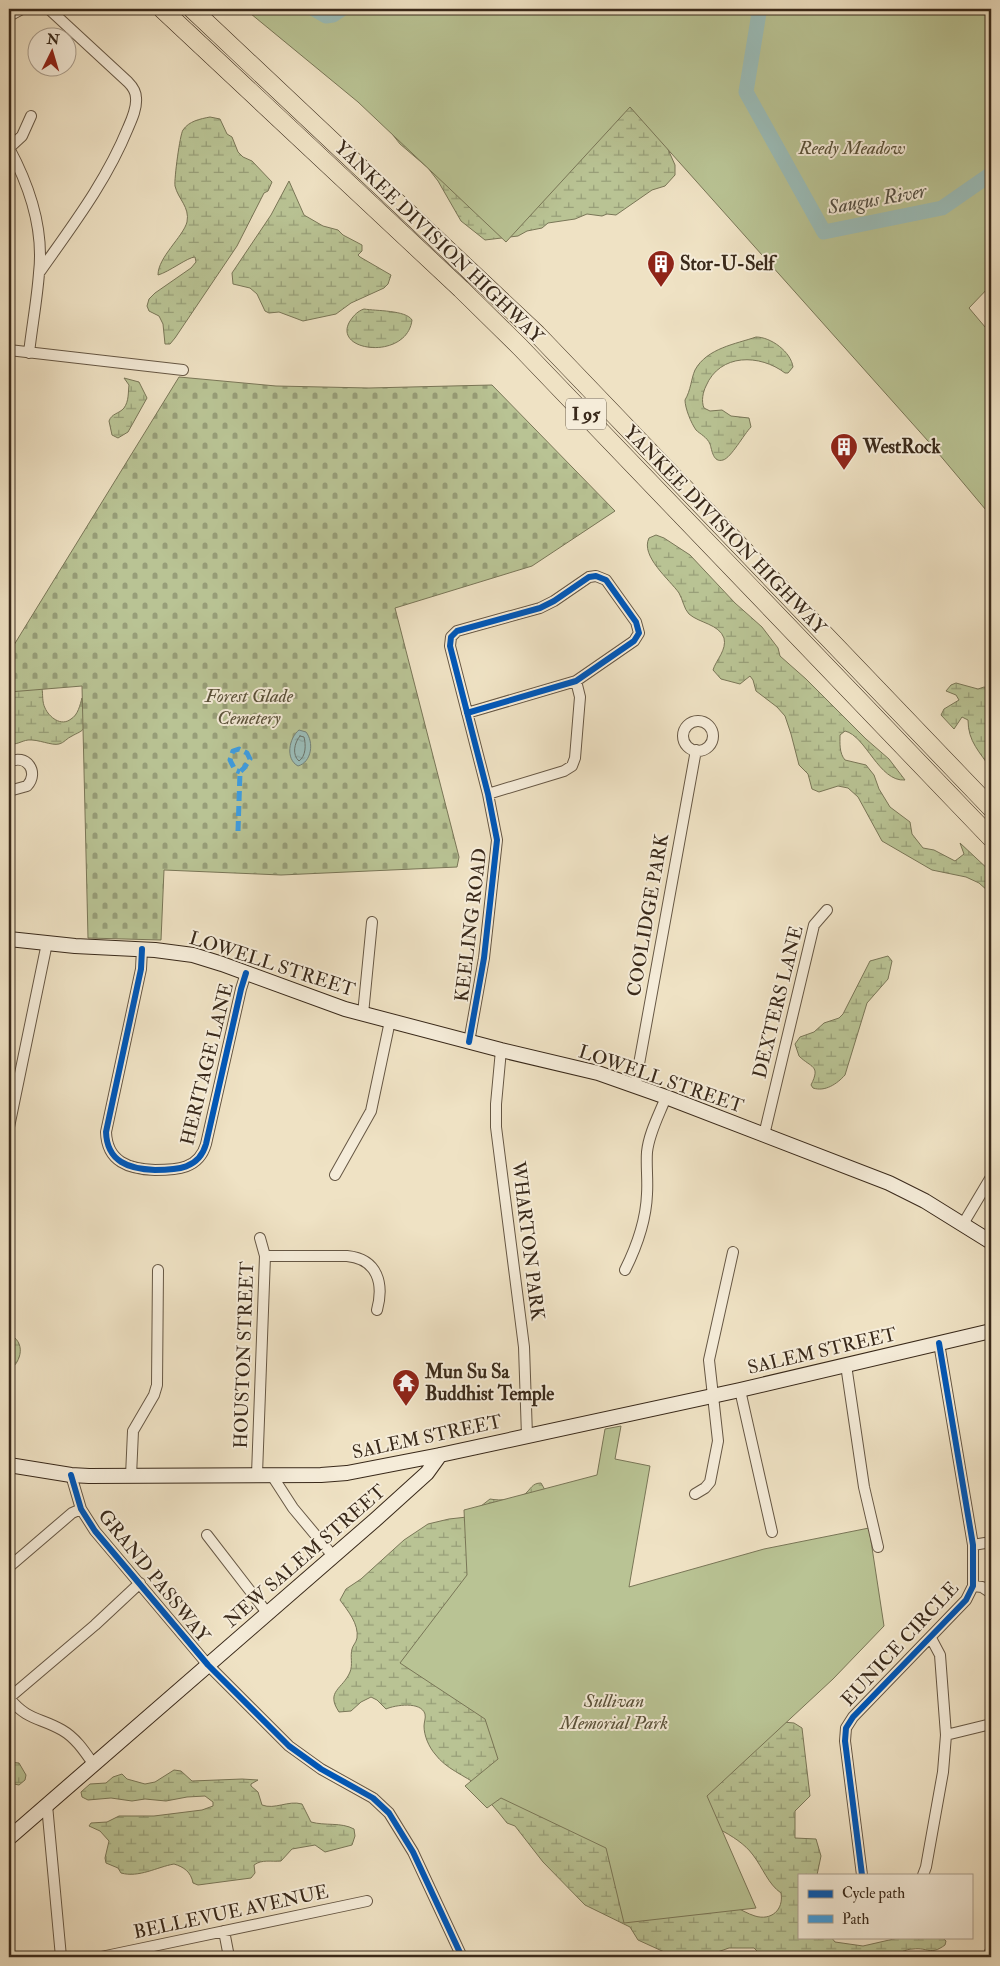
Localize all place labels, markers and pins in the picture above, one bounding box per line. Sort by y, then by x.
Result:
building icon: Stor-U-Self [646,249,676,288]
place label: Stor-U-Self [680,252,777,276]
building icon: WestRock [829,432,859,471]
place label: WestRock [862,435,941,459]
place label: Mun Su Sa Buddhist Temple [424,1360,554,1407]
temple icon: Mun Su Sa Buddhist Temple [391,1368,421,1407]

